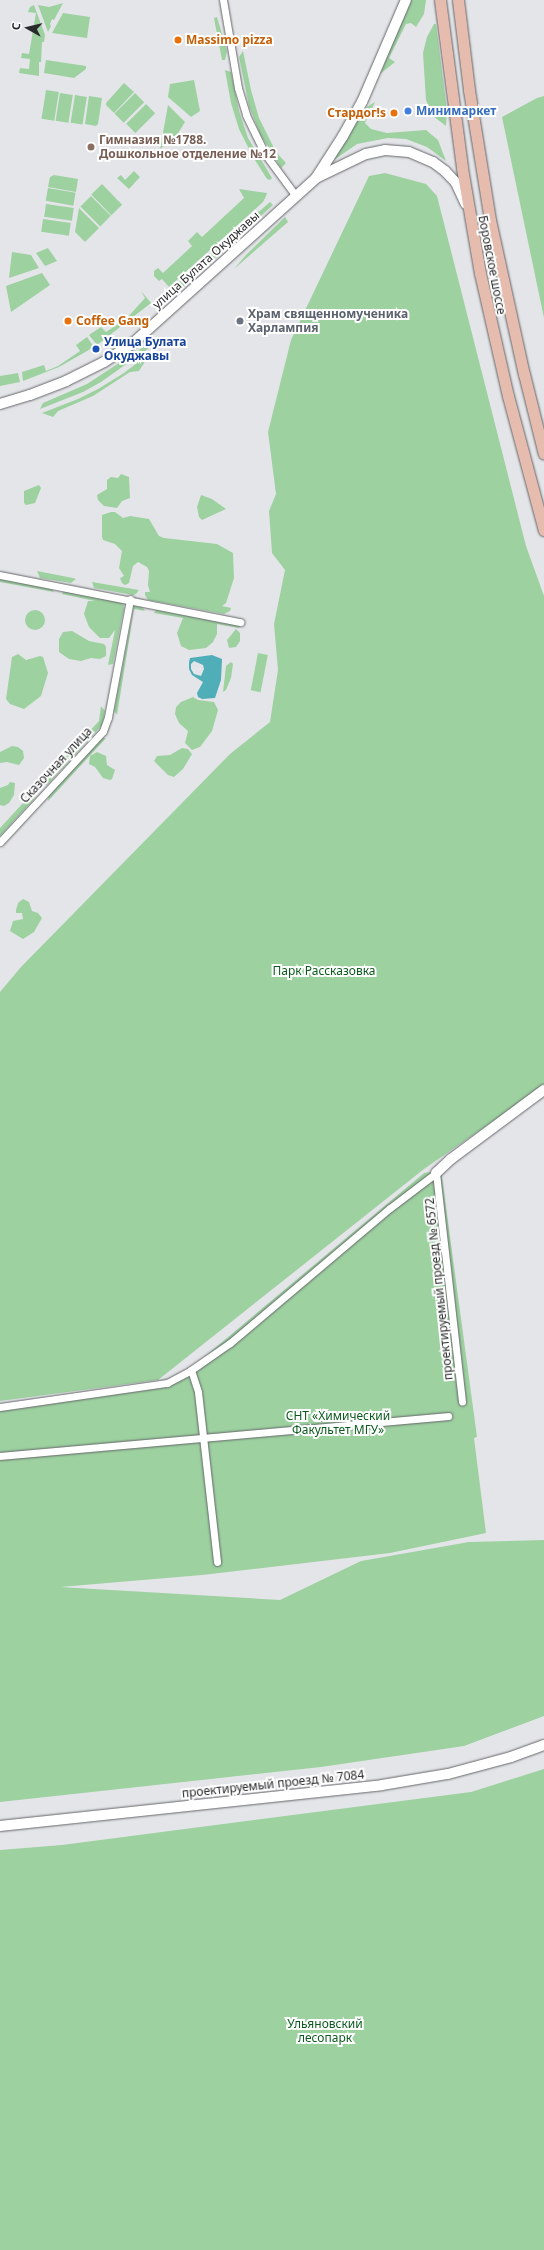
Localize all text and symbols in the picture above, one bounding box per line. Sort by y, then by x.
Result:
north arrow [8,8,48,48]
text: С [8,22,24,31]
place label: Massimo pizza [186,33,273,47]
marker: Massimo pizza [173,35,183,45]
place label: Минимаркет [416,104,496,118]
place label: Стардог!s [327,106,386,120]
marker: Минимаркет [403,106,413,116]
marker: Стардог!s [389,108,399,118]
place label: Гимназия №1788. Дошкольное отделение №12 [99,133,276,161]
marker: Гимназия №1788. Дошкольное отделение №12 [86,142,96,152]
street label: улица Булата Окуджавы [150,208,262,312]
street label: Боровское шоссе [475,214,509,316]
place label: Храм священномученика Харлампия [248,307,408,335]
place label: Coffee Gang [76,314,149,328]
marker: Coffee Gang [63,316,73,326]
marker: Храм священномученика Харлампия [235,316,245,326]
place label: Улица Булата Окуджавы [104,335,186,363]
marker: Улица Булата Окуджавы [91,344,101,354]
street label: Сказочная улица [17,724,95,806]
park label: Парк Рассказовка [273,964,375,978]
street label: проектируемый проезд № 6572 [422,1197,456,1381]
park label: СНТ «Химический Факультет МГУ» [286,1409,390,1437]
street label: проектируемый проезд № 7084 [181,1767,365,1801]
park label: Ульяновский лесопарк [287,2017,363,2045]

